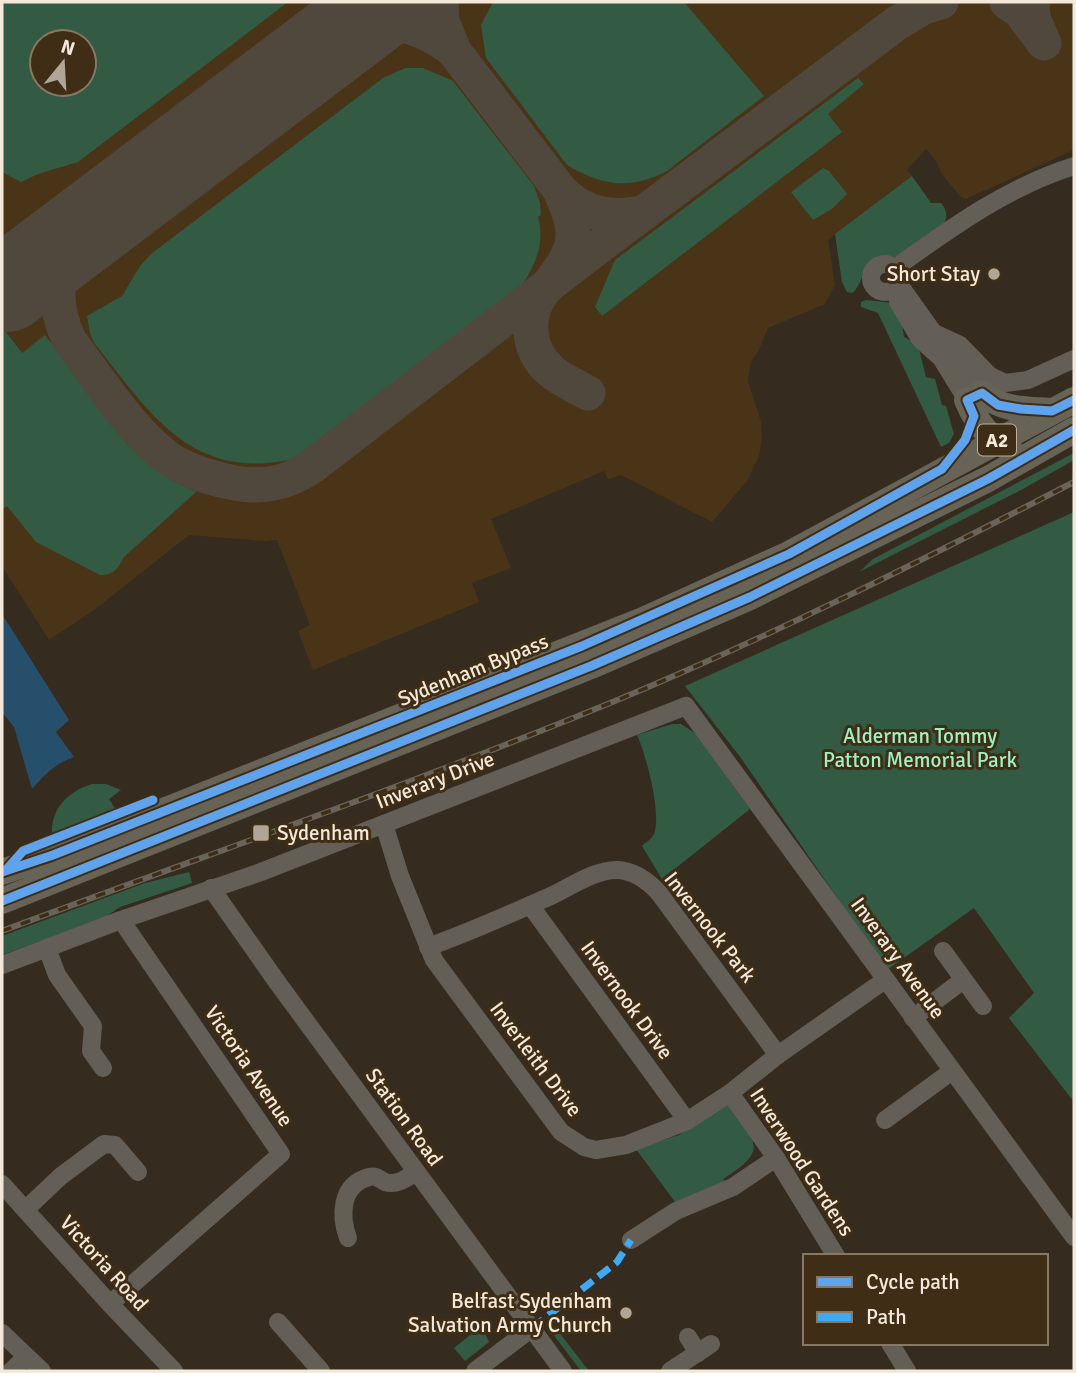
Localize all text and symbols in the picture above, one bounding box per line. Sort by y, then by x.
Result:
north arrow [28,28,98,98]
text: N [58,34,78,61]
place label: Short Stay [887,261,980,287]
marker: Short Stay [986,266,1002,282]
road number: A2 [978,424,1016,456]
street label: Sydenham Bypass [394,628,552,712]
park label: Alderman Tommy Patton Memorial Park [823,723,1018,773]
street label: Inverary Drive [372,745,498,815]
place label: Sydenham [277,820,370,846]
marker: Sydenham [251,823,271,843]
street label: Invernook Park [659,866,762,988]
street label: Inverary Avenue [845,892,951,1024]
street label: Invernook Drive [575,936,679,1064]
street label: Inverleith Drive [484,996,588,1122]
street label: Victoria Avenue [199,1000,299,1132]
street label: Station Road [360,1063,448,1171]
street label: Inverwood Gardens [744,1083,860,1241]
street label: Victoria Road [54,1210,154,1316]
legend [803,1254,1048,1345]
text: Cycle path [866,1269,960,1295]
place label: Belfast Sydenham Salvation Army Church [408,1288,612,1338]
text: Path [866,1304,907,1330]
marker: Belfast Sydenham Salvation Army Church [618,1305,634,1321]

